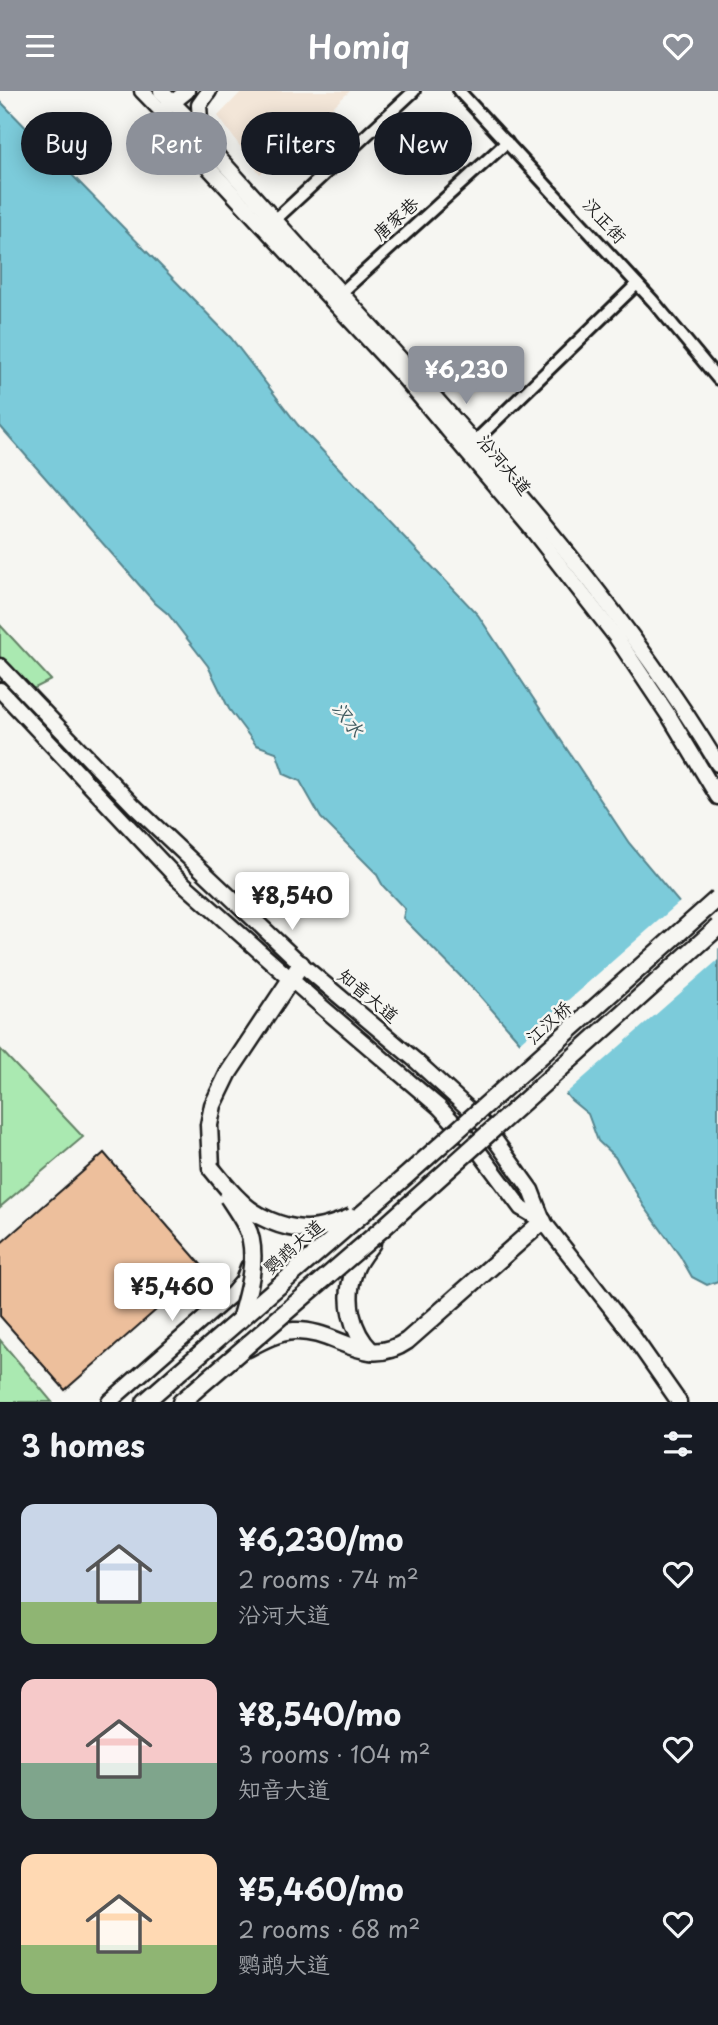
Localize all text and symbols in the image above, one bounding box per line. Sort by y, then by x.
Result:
text: Homiq [308,22,410,70]
icon: menu [21,27,59,65]
icon: heart [659,27,697,65]
chip: Buy [21,112,112,175]
chip: Rent [126,112,227,175]
chip: Filters [241,112,360,175]
chip: New [374,112,472,175]
street label: 唐家巷 [366,190,424,246]
street label: 汉正街 [577,191,633,249]
pin: ¥6,230 [409,347,523,406]
text: ¥6,230 [424,351,508,386]
street label: 沿河大道 [472,428,539,500]
water label: 汉水 [326,695,372,743]
pin: ¥8,540 [235,873,349,932]
text: ¥8,540 [251,877,333,912]
street label: 知音大道 [333,961,405,1028]
street label: 江汉桥 [519,994,577,1050]
street label: 鹦鹉大道 [257,1212,329,1280]
pin: ¥5,460 [115,1263,229,1323]
text: ¥5,460 [130,1268,214,1303]
text: 3 homes [21,1422,145,1467]
icon: filters [659,1425,697,1463]
text: ¥6,230/mo [238,1516,403,1561]
icon: home [77,1532,161,1616]
icon: heart [659,1555,697,1593]
text: 2 rooms · 74 m² [238,1561,419,1596]
text: 沿河大道 [238,1596,330,1631]
text: ¥8,540/mo [238,1691,401,1736]
icon: home [77,1707,161,1791]
icon: heart [659,1730,697,1768]
text: 3 rooms · 104 m² [238,1736,431,1771]
text: 知音大道 [238,1771,330,1806]
text: ¥5,460/mo [238,1866,404,1911]
icon: home [77,1882,161,1966]
icon: heart [659,1905,697,1943]
text: 2 rooms · 68 m² [238,1911,420,1946]
text: 鹦鹉大道 [238,1946,330,1981]

